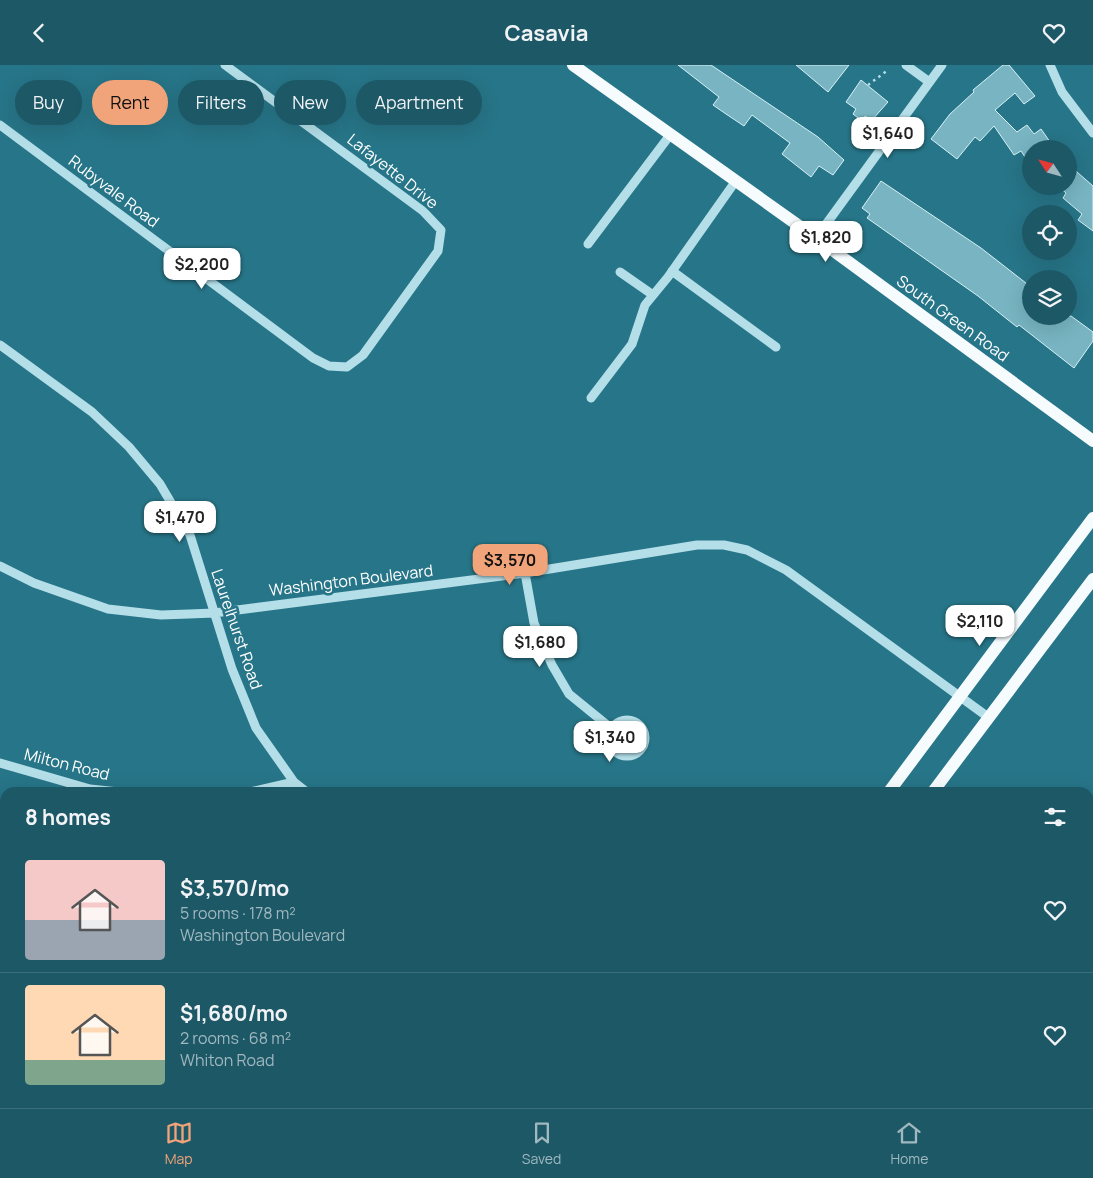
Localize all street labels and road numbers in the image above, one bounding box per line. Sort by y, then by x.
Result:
street label: Lafayette Drive [343,128,443,214]
street label: Rubyvale Road [64,150,164,232]
street label: South Green Road [892,270,1014,366]
street label: Washington Boulevard [268,559,434,601]
street label: Laurelhurst Road [206,566,268,692]
street label: Milton Road [22,743,112,785]

